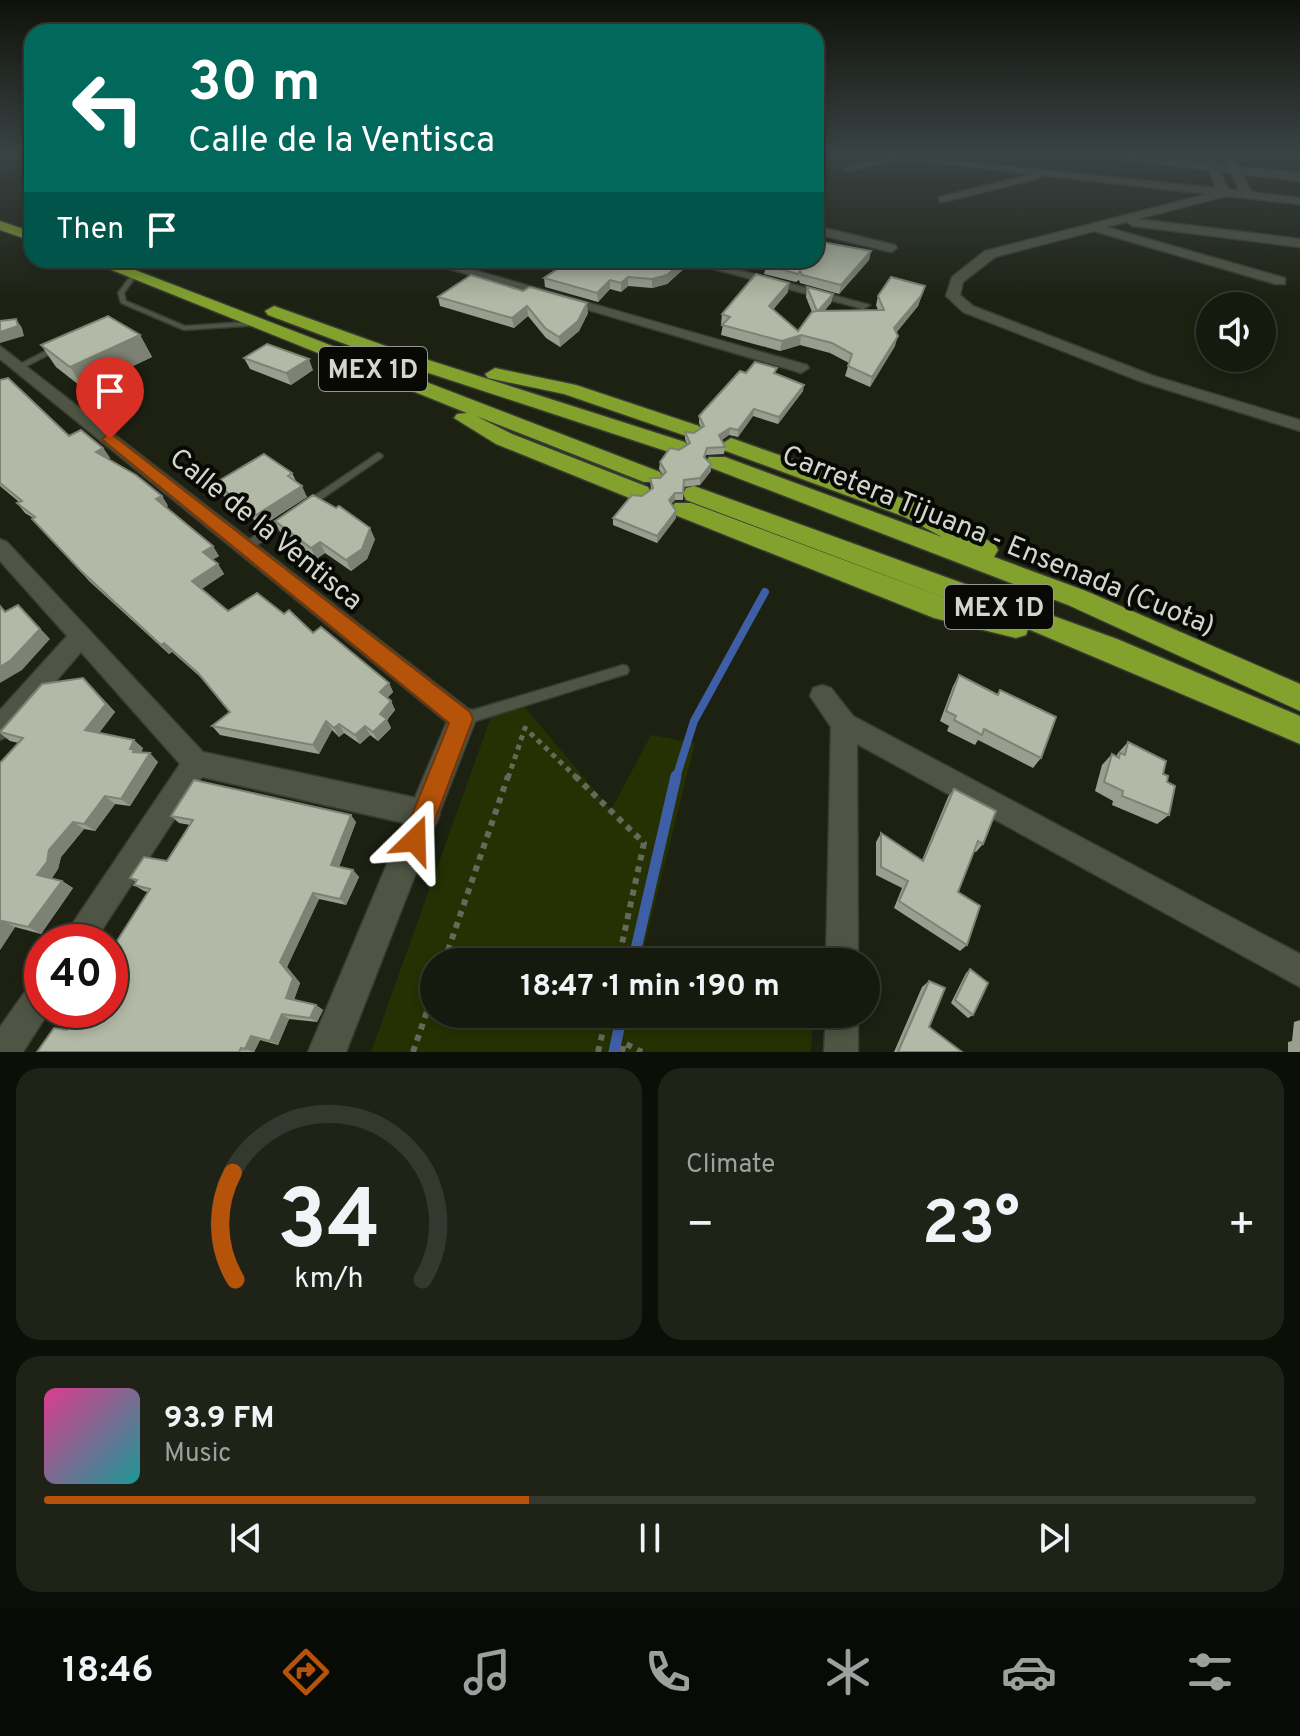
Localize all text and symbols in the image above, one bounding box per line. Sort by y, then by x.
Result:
text: 30 m [188,50,321,120]
icon: left [56,56,160,160]
text: Calle de la Ventisca [188,119,495,165]
icon: arrive [140,208,184,252]
text: Then [56,212,124,249]
map controls [1196,292,1276,372]
button: sound [1196,292,1276,372]
road number: MEX 1D [319,347,427,391]
pin [76,357,144,439]
icon: arrive [88,369,132,413]
street label: Carretera Tijuana - Ensenada (Cuota) [776,438,1220,645]
street label: Calle de la Ventisca [161,441,369,619]
road number: MEX 1D [945,585,1053,629]
position arrow [373,798,457,882]
speed limit sign: 40 [24,924,128,1028]
text: 18:47 · 1 min · 190 m [520,969,780,1006]
text: Climate [686,1149,775,1182]
text: 34 [277,1173,381,1278]
text: 23° [922,1189,1020,1265]
text: − [686,1199,714,1255]
text: + [1228,1199,1256,1255]
text: km/h [294,1262,364,1298]
text: 93.9 FM [164,1401,274,1438]
text: Music [164,1438,231,1471]
icon: previous [224,1516,268,1560]
icon: pause [628,1516,672,1560]
icon: next [1032,1516,1076,1560]
icon: directions [278,1644,334,1700]
icon: music [459,1644,515,1700]
icon: phone [640,1644,696,1700]
icon: climate [820,1644,876,1700]
icon: car [1001,1644,1057,1700]
icon: filters [1182,1644,1238,1700]
text: 18:46 [62,1649,153,1695]

